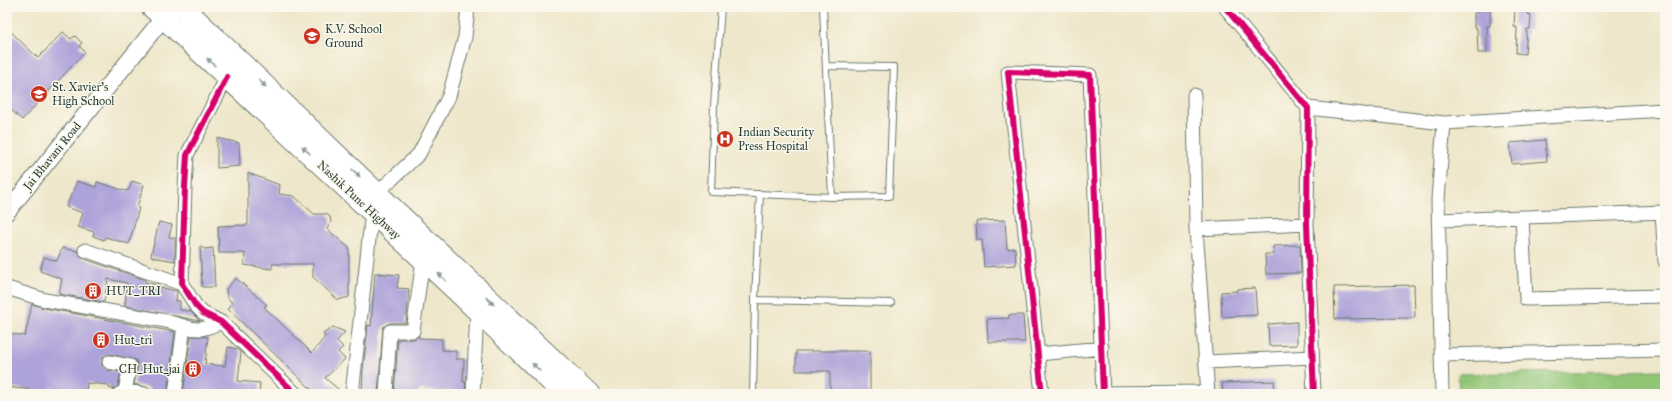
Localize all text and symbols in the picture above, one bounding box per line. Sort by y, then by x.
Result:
place label: K.V. School Ground [325,22,383,50]
school or university icon: K.V. School Ground [302,26,322,46]
one-way arrow [206,58,215,67]
one-way arrow [257,78,267,87]
place label: St. Xavier's High School [52,80,115,109]
school or university icon: St. Xavier's High School [29,84,49,104]
street label: Jai Bhavani Road [19,119,85,195]
place label: Indian Security Press Hospital [738,125,814,153]
hospital icon: Indian Security Press Hospital [715,129,735,149]
one-way arrow [301,146,311,155]
street label: Nashik Pune Highway [314,158,404,243]
one-way arrow [351,168,361,177]
one-way arrow [437,272,447,282]
building icon: HUT_TRI [83,281,103,301]
place label: HUT_TRI [106,284,161,298]
one-way arrow [485,296,495,306]
building icon: Hut_tri [91,330,111,350]
place label: Hut_tri [114,333,153,347]
building icon: CH_Hut_jai [183,359,203,379]
place label: CH_Hut_jai [119,362,181,376]
one-way arrow [531,362,541,372]

